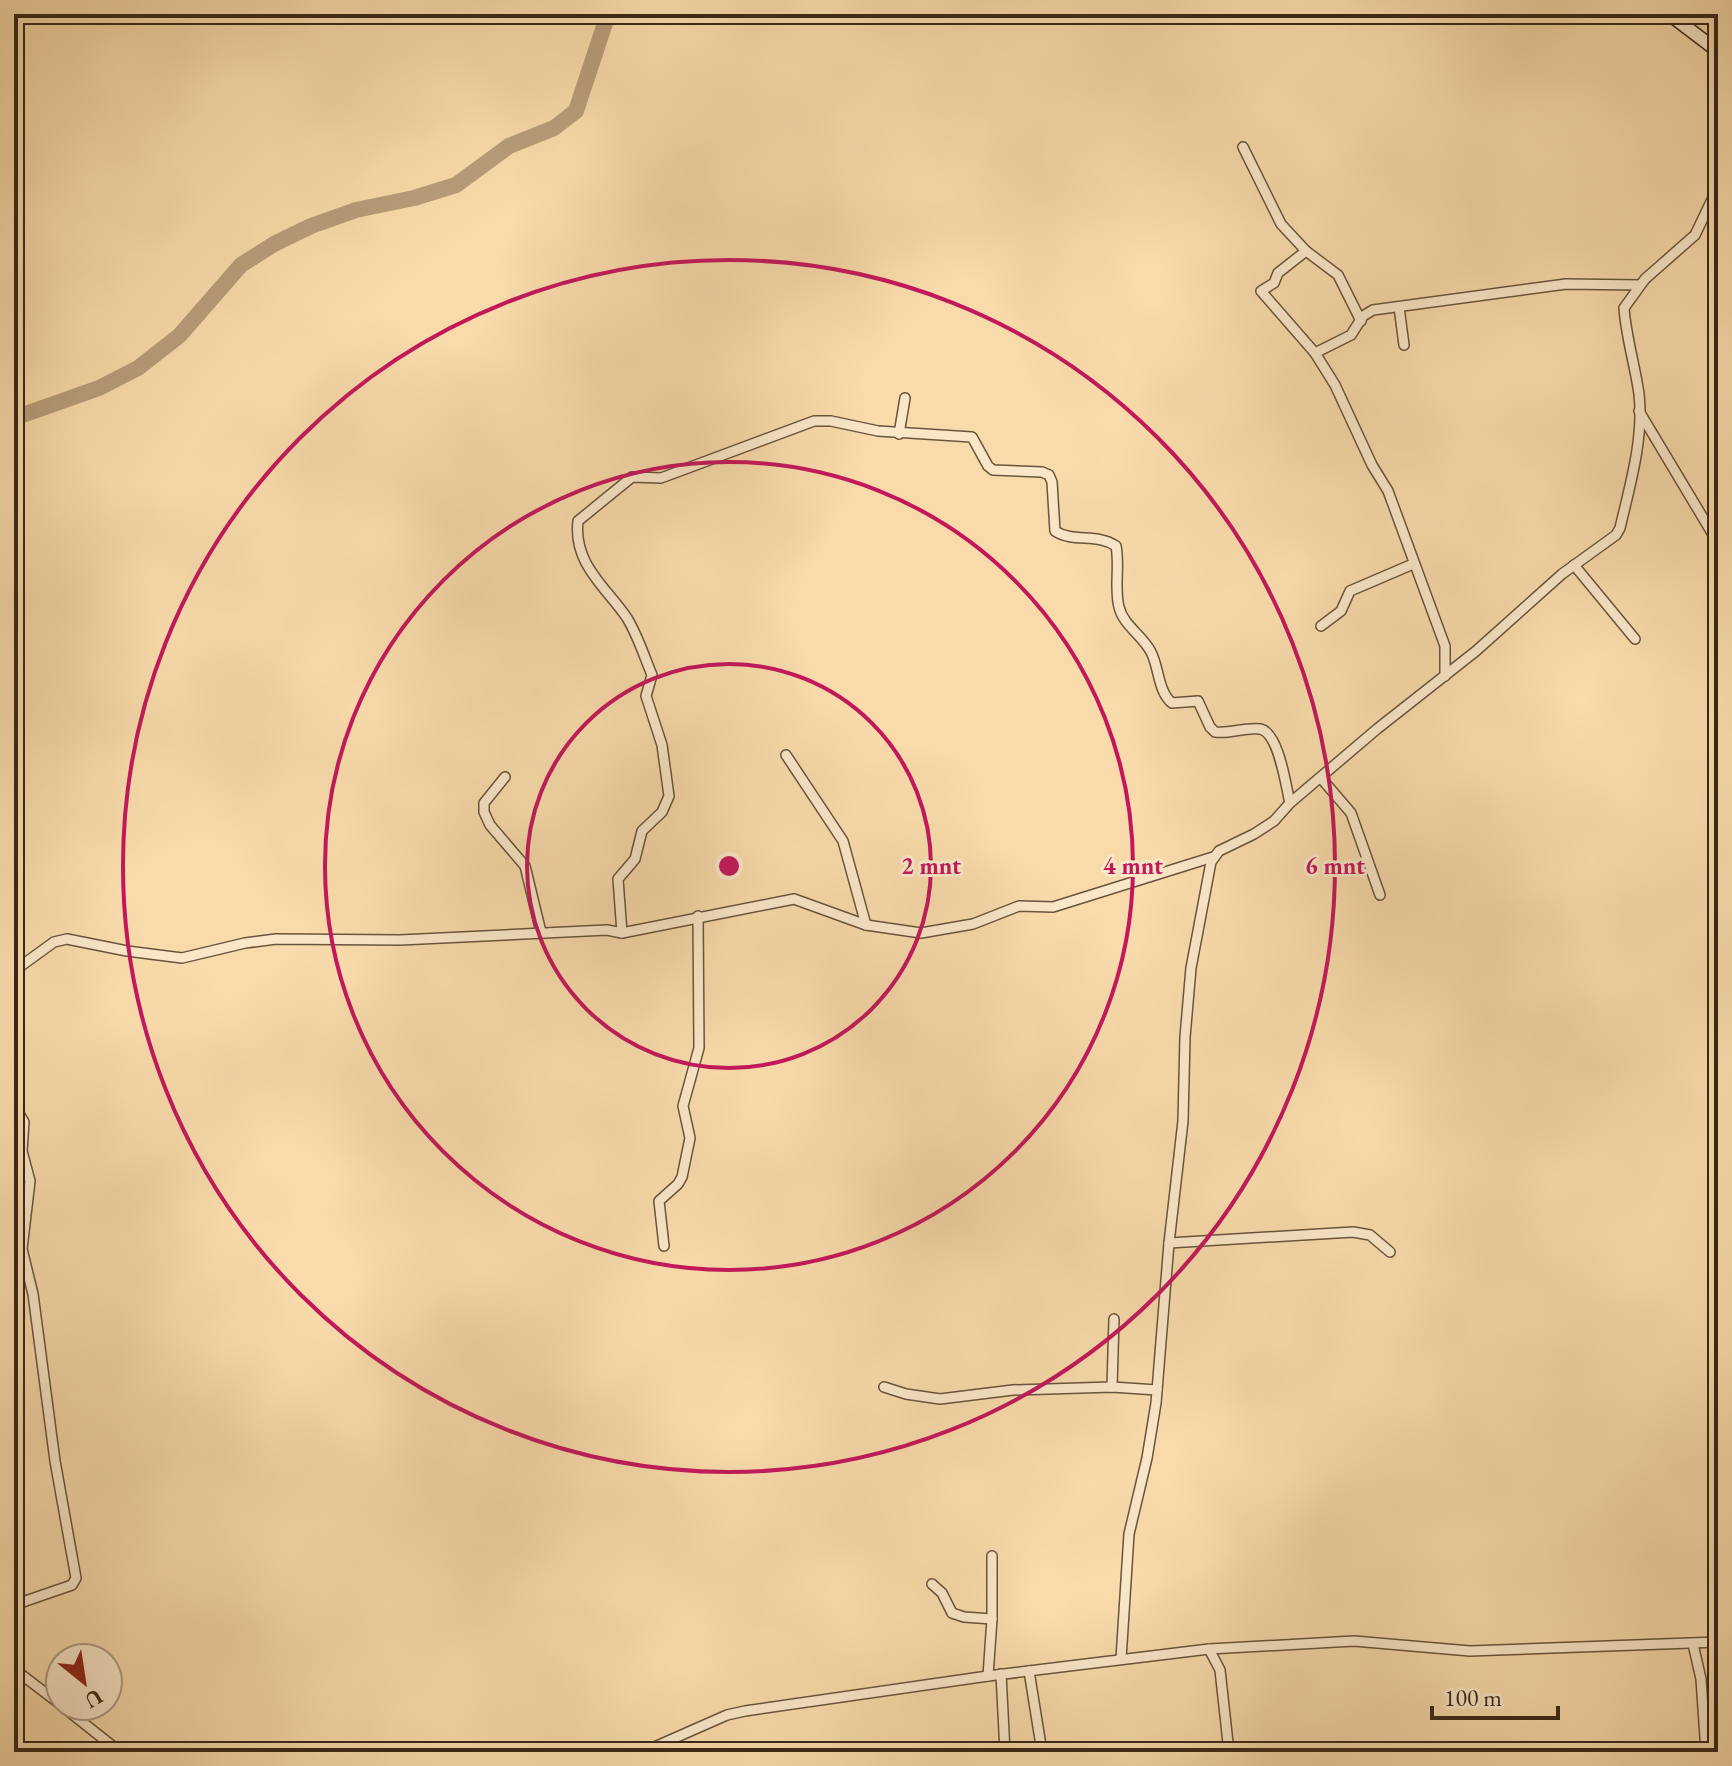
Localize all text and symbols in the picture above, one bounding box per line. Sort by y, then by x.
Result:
text: 2 mnt [901,850,961,881]
text: 4 mnt [1103,850,1163,881]
text: 6 mnt [1305,850,1365,881]
centre of rings [715,852,743,880]
north arrow [44,1642,124,1722]
scale bar [1432,1670,1558,1720]
text: U [79,1682,108,1716]
text: 100 m [1444,1682,1502,1713]

